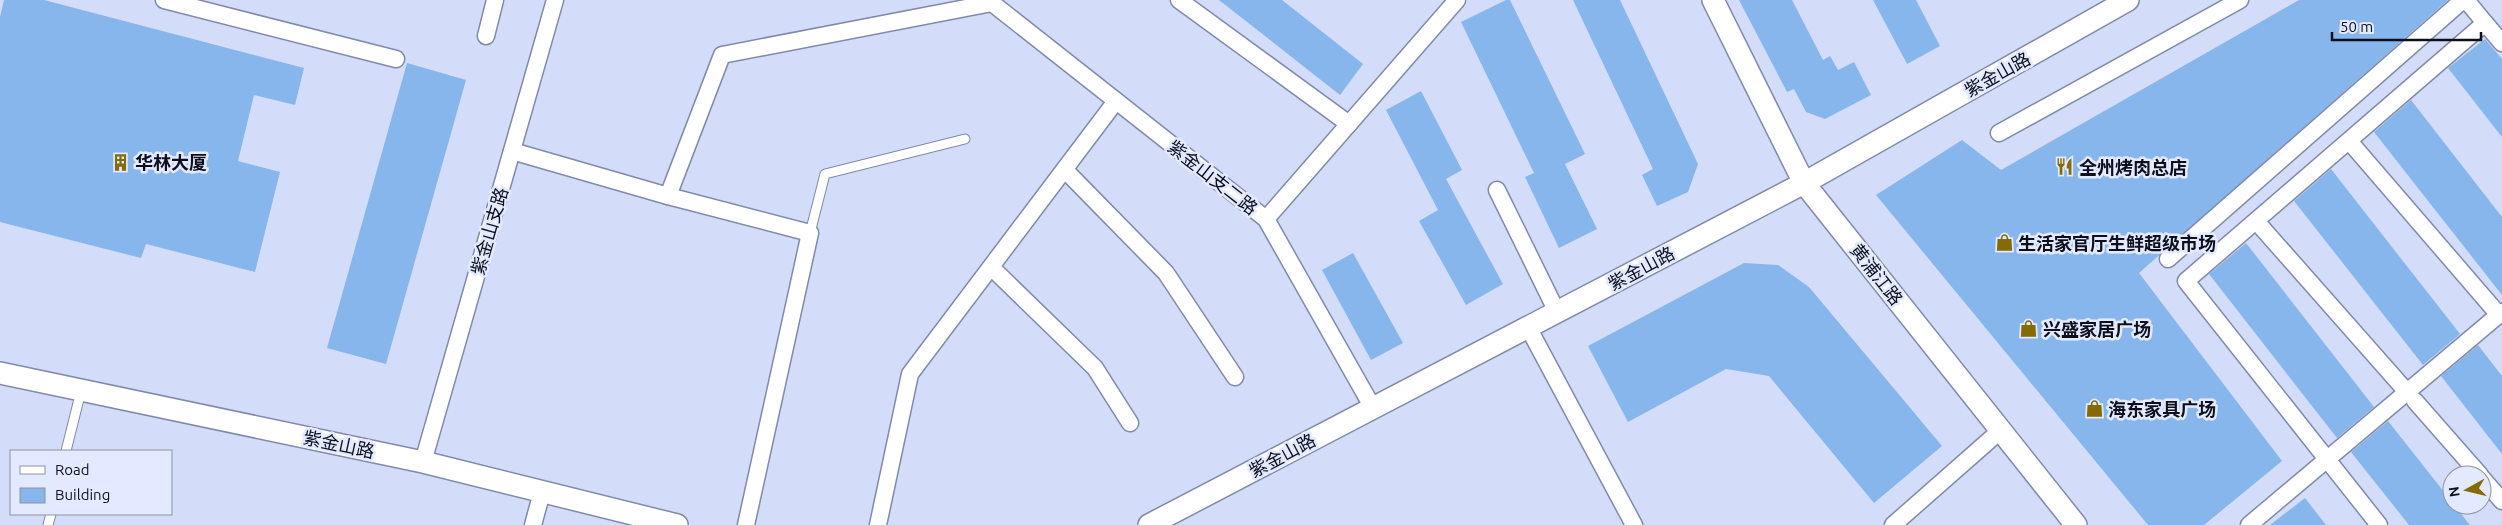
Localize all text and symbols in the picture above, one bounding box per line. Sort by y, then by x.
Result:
scale bar [2332,10,2481,42]
text: 50 m [2340,18,2373,35]
street label: 紫金山路 [1961,48,2033,100]
street label: 紫金山支二路 [1164,136,1262,218]
building icon: 华林大厦 [111,152,131,172]
place label: 华林大厦 [135,152,207,172]
restaurant icon: 全州烤肉总店 [2055,157,2075,177]
place label: 全州烤肉总店 [2079,157,2187,177]
street label: 紫金山支路 [467,185,511,277]
shop icon: 生活家官厅生鲜超级市场 [1994,233,2014,253]
place label: 生活家官厅生鲜超级市场 [2018,233,2216,253]
street label: 黄浦江路 [1847,239,1907,309]
street label: 紫金山路 [1605,242,1677,294]
shop icon: 兴盛家居广场 [2019,319,2039,339]
place label: 兴盛家居广场 [2043,319,2151,339]
shop icon: 海东家具广场 [2084,399,2104,419]
place label: 海东家具广场 [2108,399,2216,419]
street label: 紫金山路 [302,427,376,461]
street label: 紫金山路 [1246,429,1318,481]
legend [10,450,172,515]
text: Road [55,461,90,478]
north arrow [2442,465,2492,515]
text: Building [55,486,110,503]
text: N [2445,486,2463,498]

